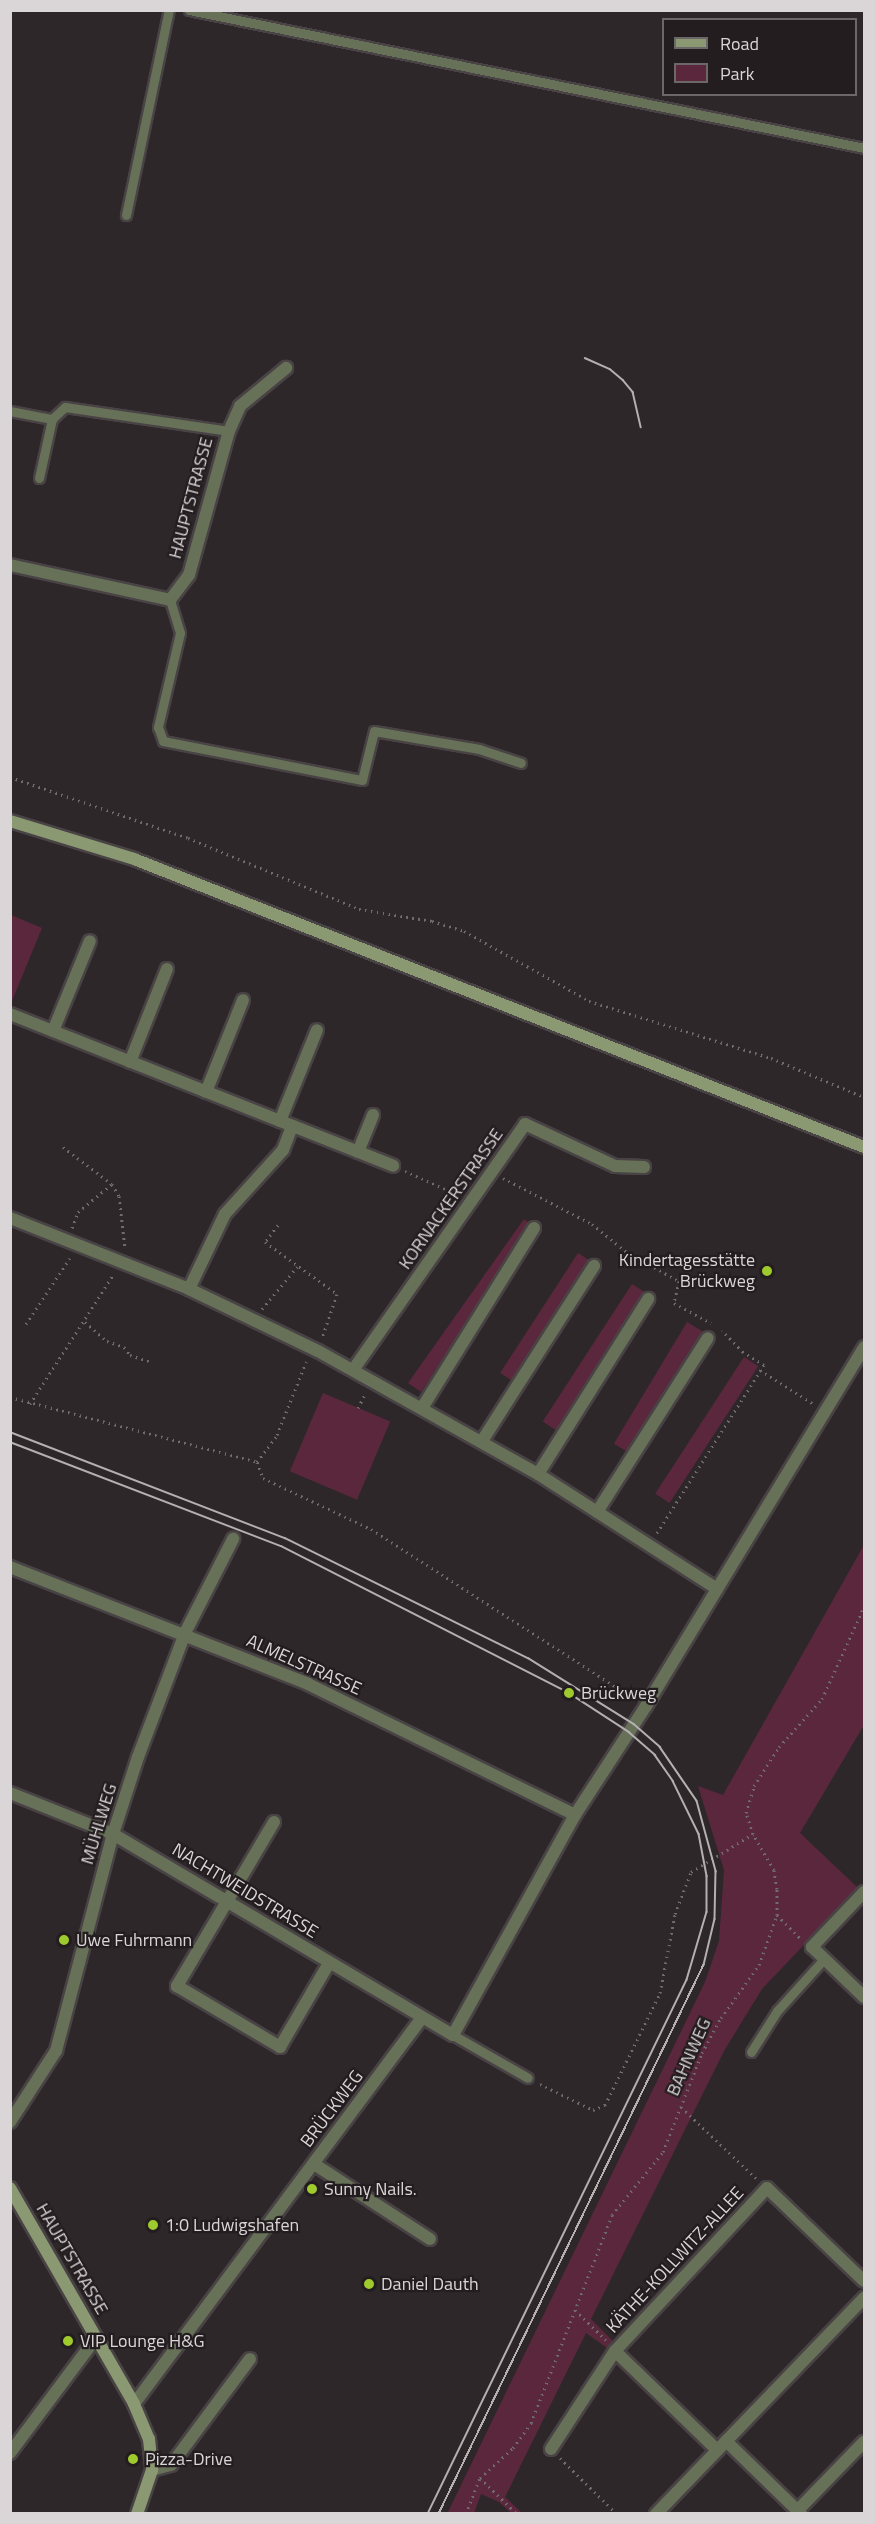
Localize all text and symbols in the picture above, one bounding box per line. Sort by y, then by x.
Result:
legend [662,18,857,96]
text: Road [720,30,759,57]
text: Park [720,60,754,87]
street label: HAUPTSTRASSE [164,435,218,561]
street label: KORNACKERSTRASSE [394,1124,508,1274]
place label: Kindertagesstätte Brückweg [619,1250,755,1292]
marker: Kindertagesstätte Brückweg [760,1264,774,1278]
street label: ALMELSTRASSE [243,1630,365,1700]
place label: Brückweg [581,1682,656,1704]
marker: Brückweg [562,1686,576,1700]
street label: MÜHLWEG [76,1781,122,1867]
street label: NACHTWEIDSTRASSE [168,1839,322,1943]
place label: Uwe Fuhrmann [76,1929,192,1951]
marker: Uwe Fuhrmann [57,1933,71,1947]
street label: BAHNWEG [662,2015,716,2099]
street label: BRÜCKWEG [296,2066,368,2152]
place label: Sunny Nails. [324,2178,417,2200]
marker: Sunny Nails. [305,2182,319,2196]
street label: KÄTHE-KOLLWITZ-ALLEE [602,2182,748,2338]
street label: HAUPTSTRASSE [31,2200,113,2318]
place label: 1:0 Ludwigshafen [165,2214,299,2236]
marker: 1:0 Ludwigshafen [146,2218,160,2232]
place label: Daniel Dauth [381,2273,479,2295]
marker: Daniel Dauth [362,2277,376,2291]
place label: VIP Lounge H&G [80,2330,205,2352]
marker: VIP Lounge H&G [61,2334,75,2348]
place label: Pizza-Drive [145,2448,232,2470]
marker: Pizza-Drive [126,2452,140,2466]

